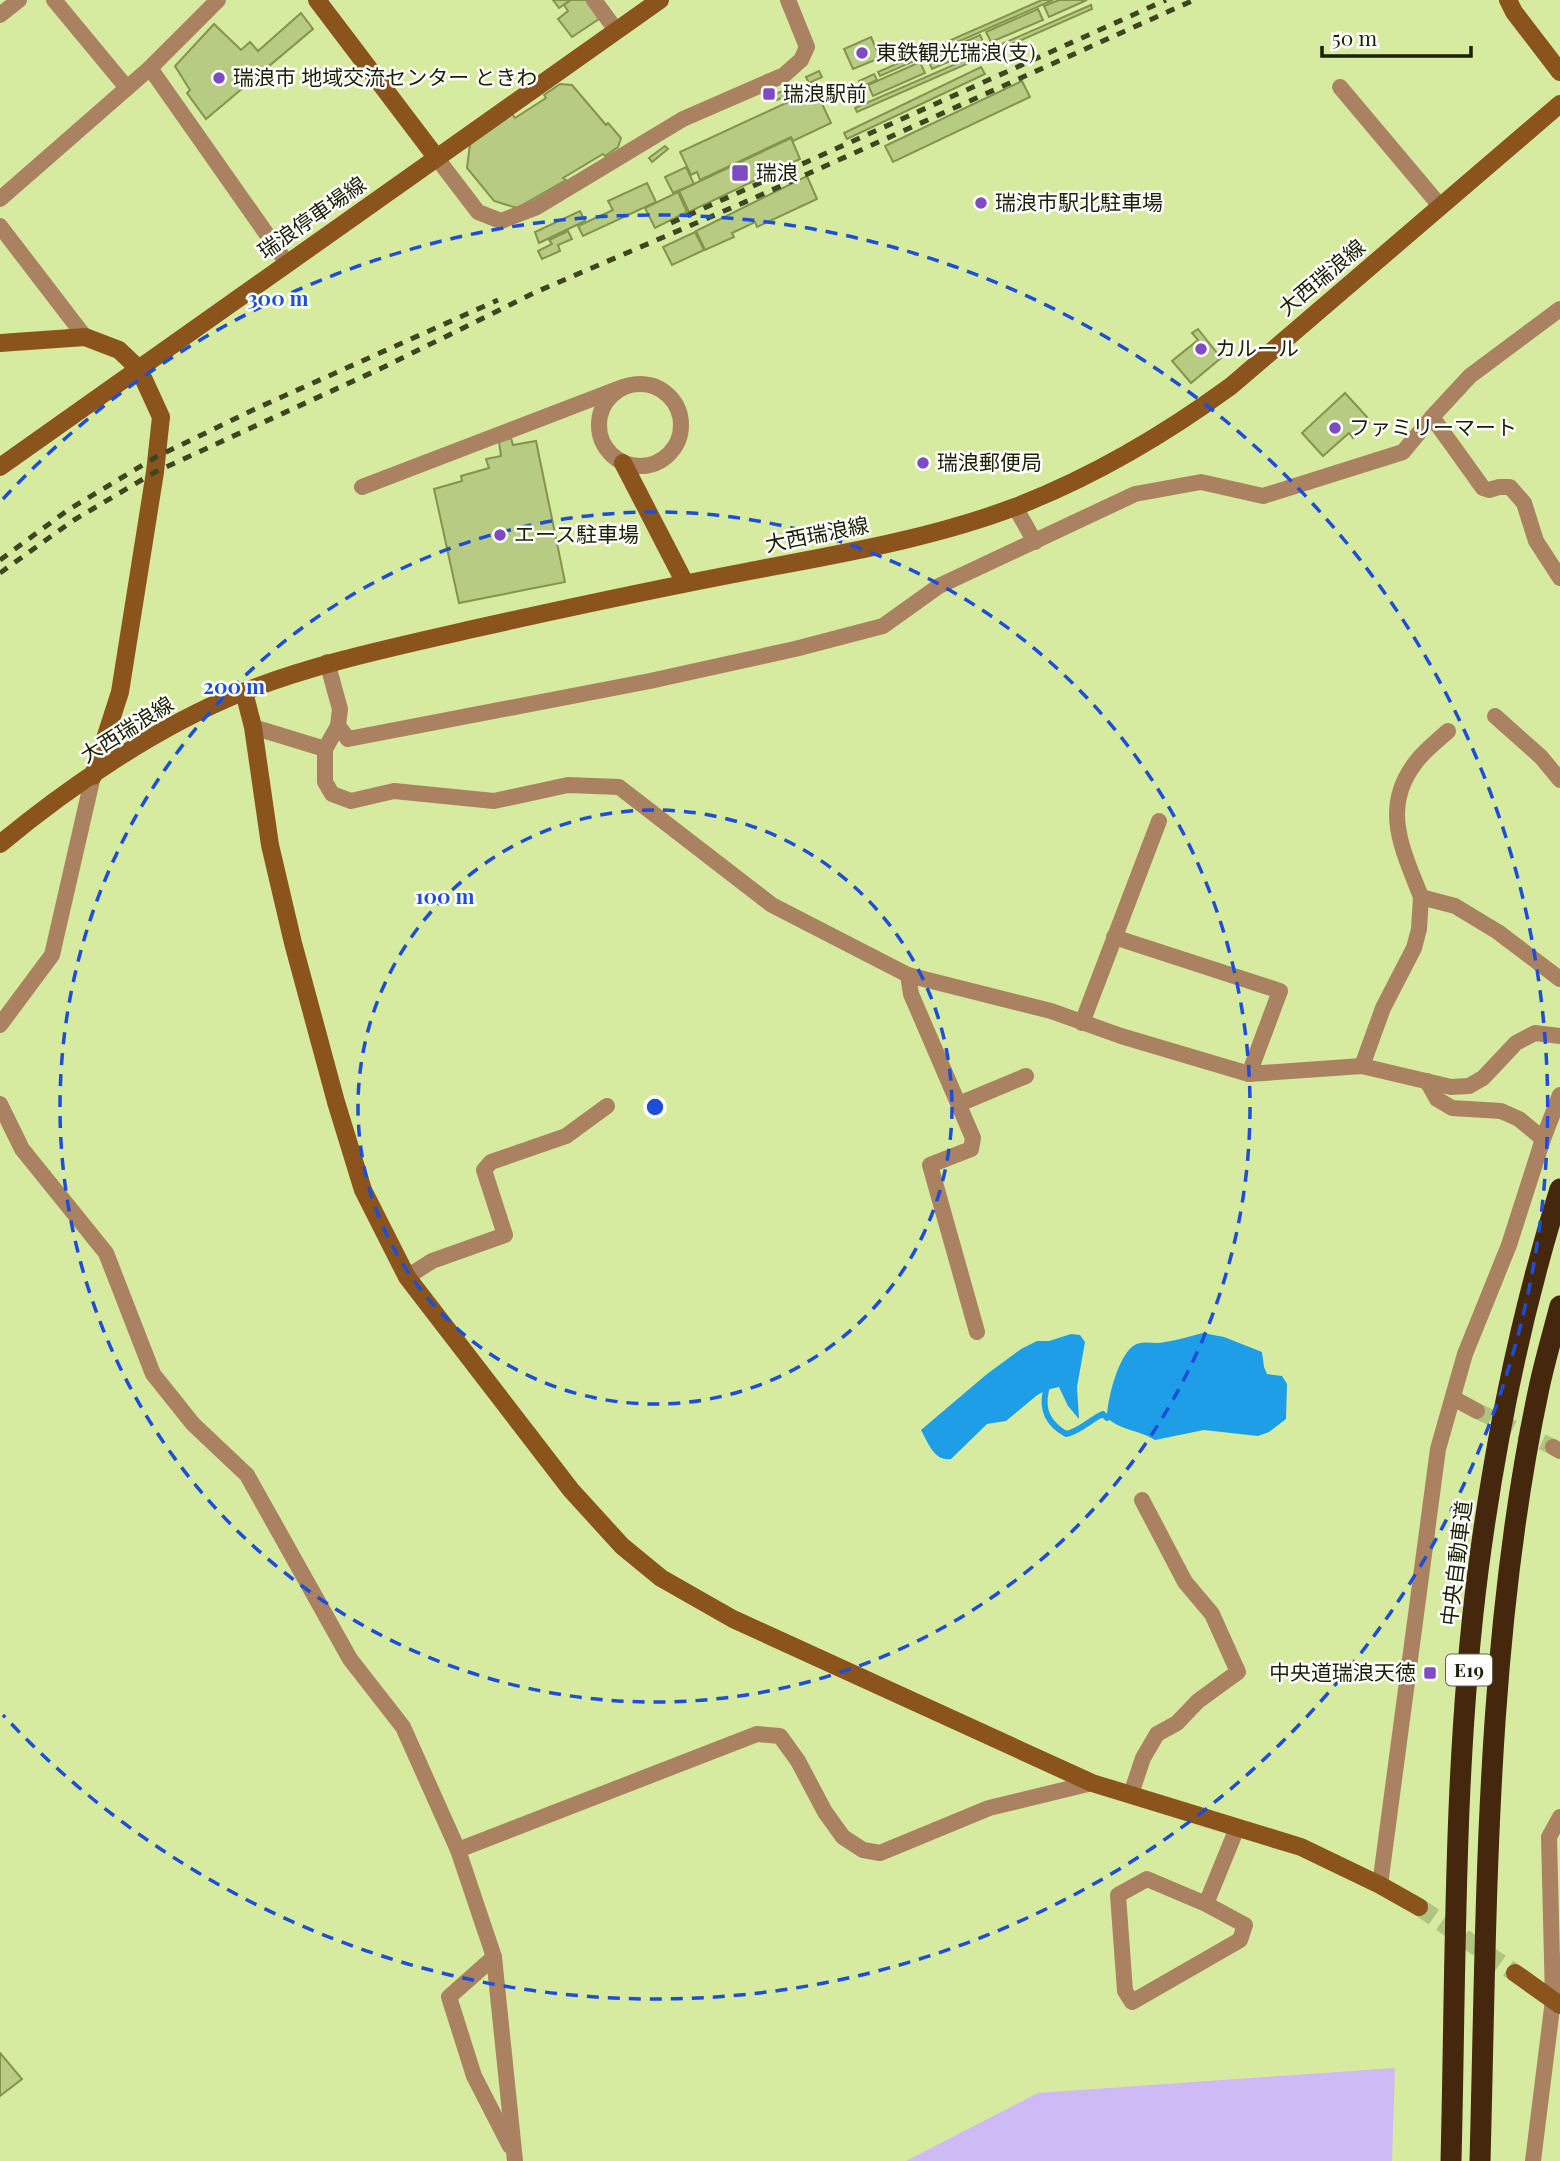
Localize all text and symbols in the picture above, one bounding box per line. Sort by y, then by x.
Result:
scale bar [1322,14,1471,58]
text: 50 m [1332,23,1378,51]
place label: 東鉄観光瑞浪(支) [876,37,1035,65]
marker: 東鉄観光瑞浪(支) [854,45,870,61]
place label: 瑞浪市 地域交流センター ときわ [233,62,537,90]
marker: 瑞浪市 地域交流センター ときわ [211,70,227,86]
place label: 瑞浪駅前 [783,78,867,106]
marker: 瑞浪駅前 [761,86,777,102]
place label: 瑞浪 [756,157,798,185]
marker: 瑞浪 [730,163,750,183]
street label: 瑞浪停車場線 [251,169,370,264]
place label: 瑞浪市駅北駐車場 [995,187,1163,215]
marker: 瑞浪市駅北駐車場 [973,195,989,211]
street label: 大西瑞浪線 [1271,232,1370,321]
text: 300 m [247,283,309,311]
place label: カルール [1215,333,1299,361]
marker: カルール [1193,341,1209,357]
place label: ファミリーマート [1349,412,1517,440]
marker: ファミリーマート [1327,420,1343,436]
place label: 瑞浪郵便局 [937,447,1042,475]
marker: 瑞浪郵便局 [915,455,931,471]
street label: 大西瑞浪線 [762,509,871,557]
place label: エース駐車場 [514,519,639,547]
marker: エース駐車場 [492,527,508,543]
text: 200 m [203,671,265,699]
street label: 大西瑞浪線 [74,689,178,768]
text: 100 m [415,881,475,909]
centre of rings [643,1095,667,1119]
street label: 中央自動車道 [1433,1499,1477,1627]
road number: E19 [1446,1654,1492,1686]
place label: 中央道瑞浪天徳 [1269,1657,1416,1685]
marker: 中央道瑞浪天徳 [1422,1665,1438,1681]

